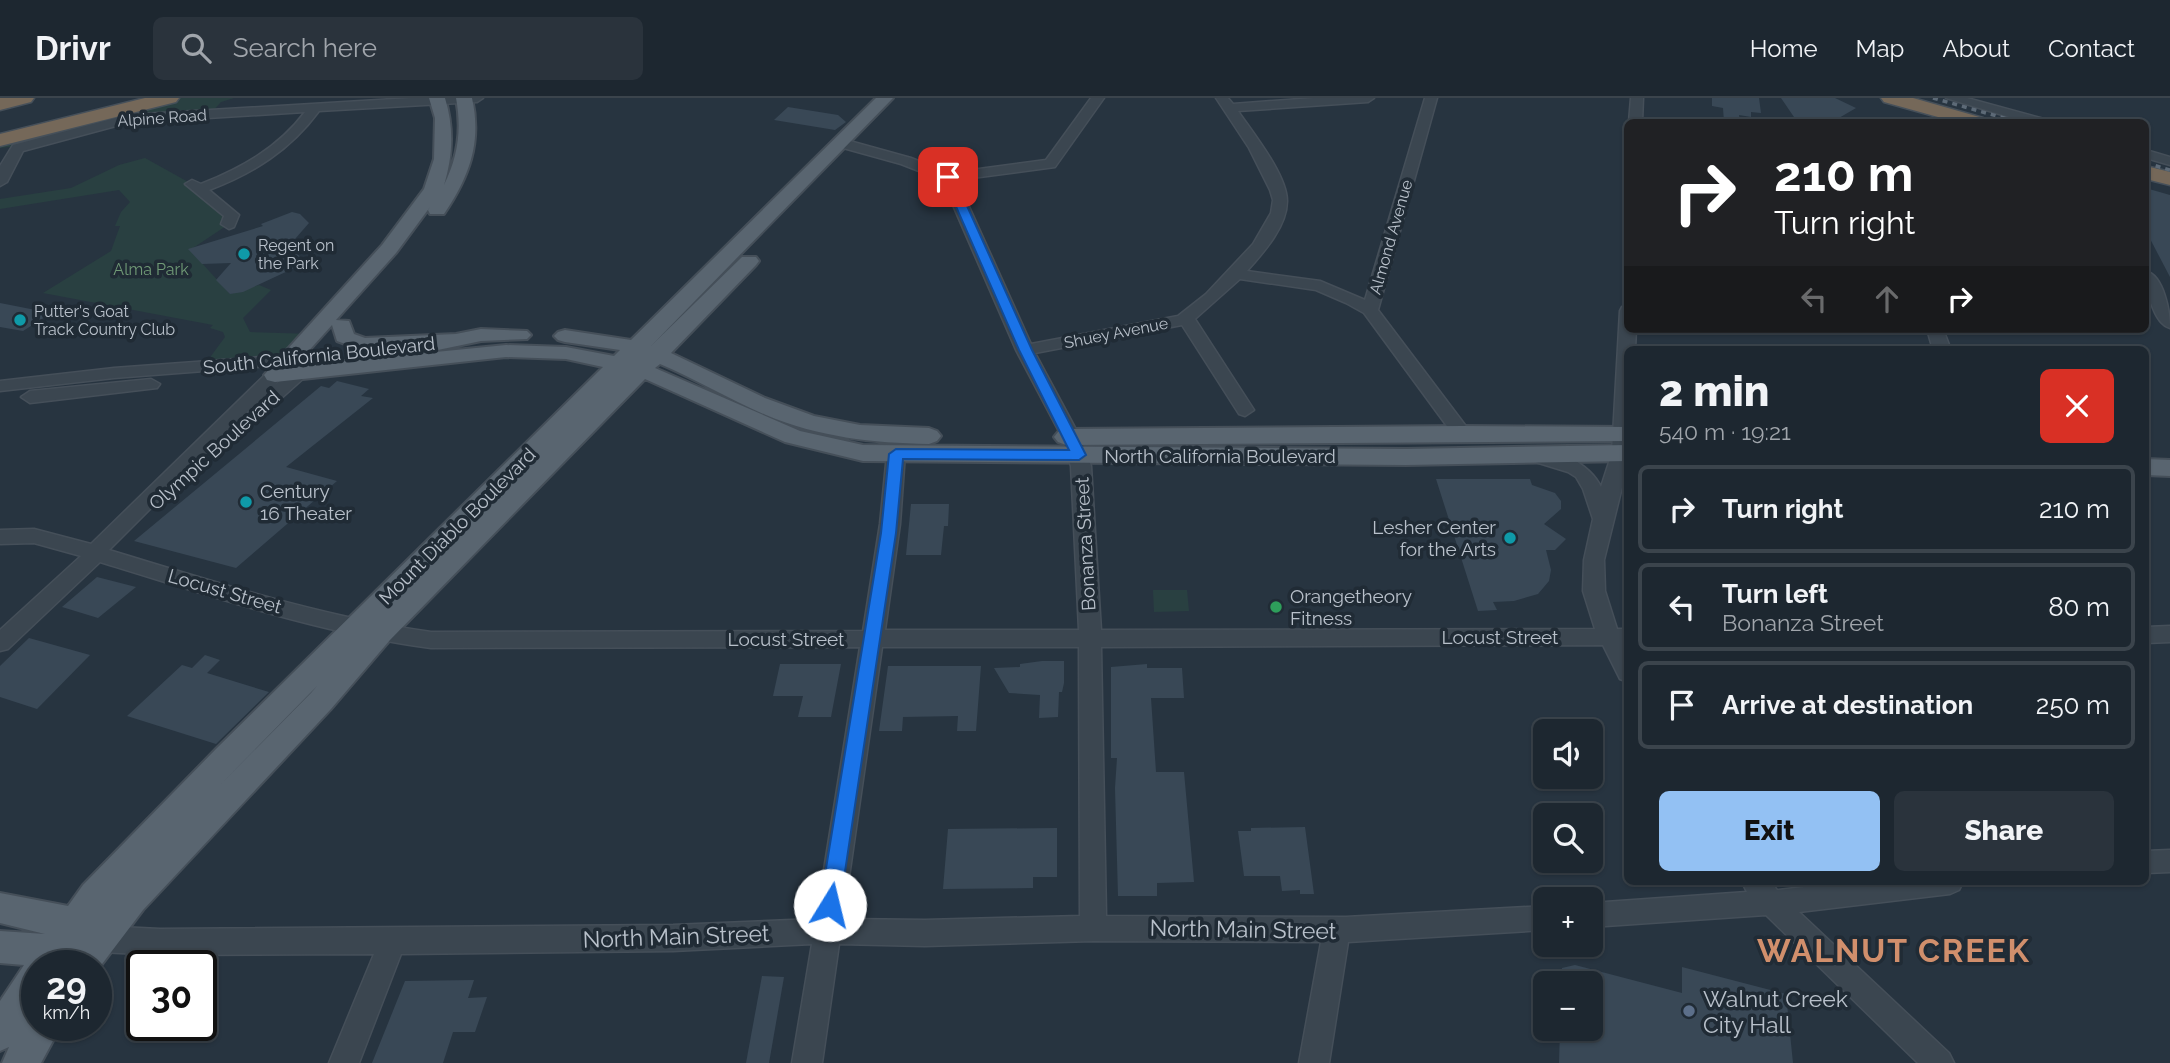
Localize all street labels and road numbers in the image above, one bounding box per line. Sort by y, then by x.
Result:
street label: Alpine Road [117,105,207,131]
street label: Almond Avenue [1366,177,1416,297]
street label: Shuey Avenue [1062,314,1170,352]
street label: South California Boulevard [202,332,436,378]
street label: Olympic Boulevard [144,386,284,514]
street label: Mount Diablo Boulevard [374,443,540,609]
street label: North California Boulevard [1104,445,1336,467]
street label: Bonanza Street [1070,476,1099,611]
street label: Locust Street [166,564,285,618]
street label: Locust Street [1442,626,1559,648]
street label: Locust Street [728,628,845,650]
street label: North Main Street [1149,914,1337,944]
street label: North Main Street [582,919,770,953]

